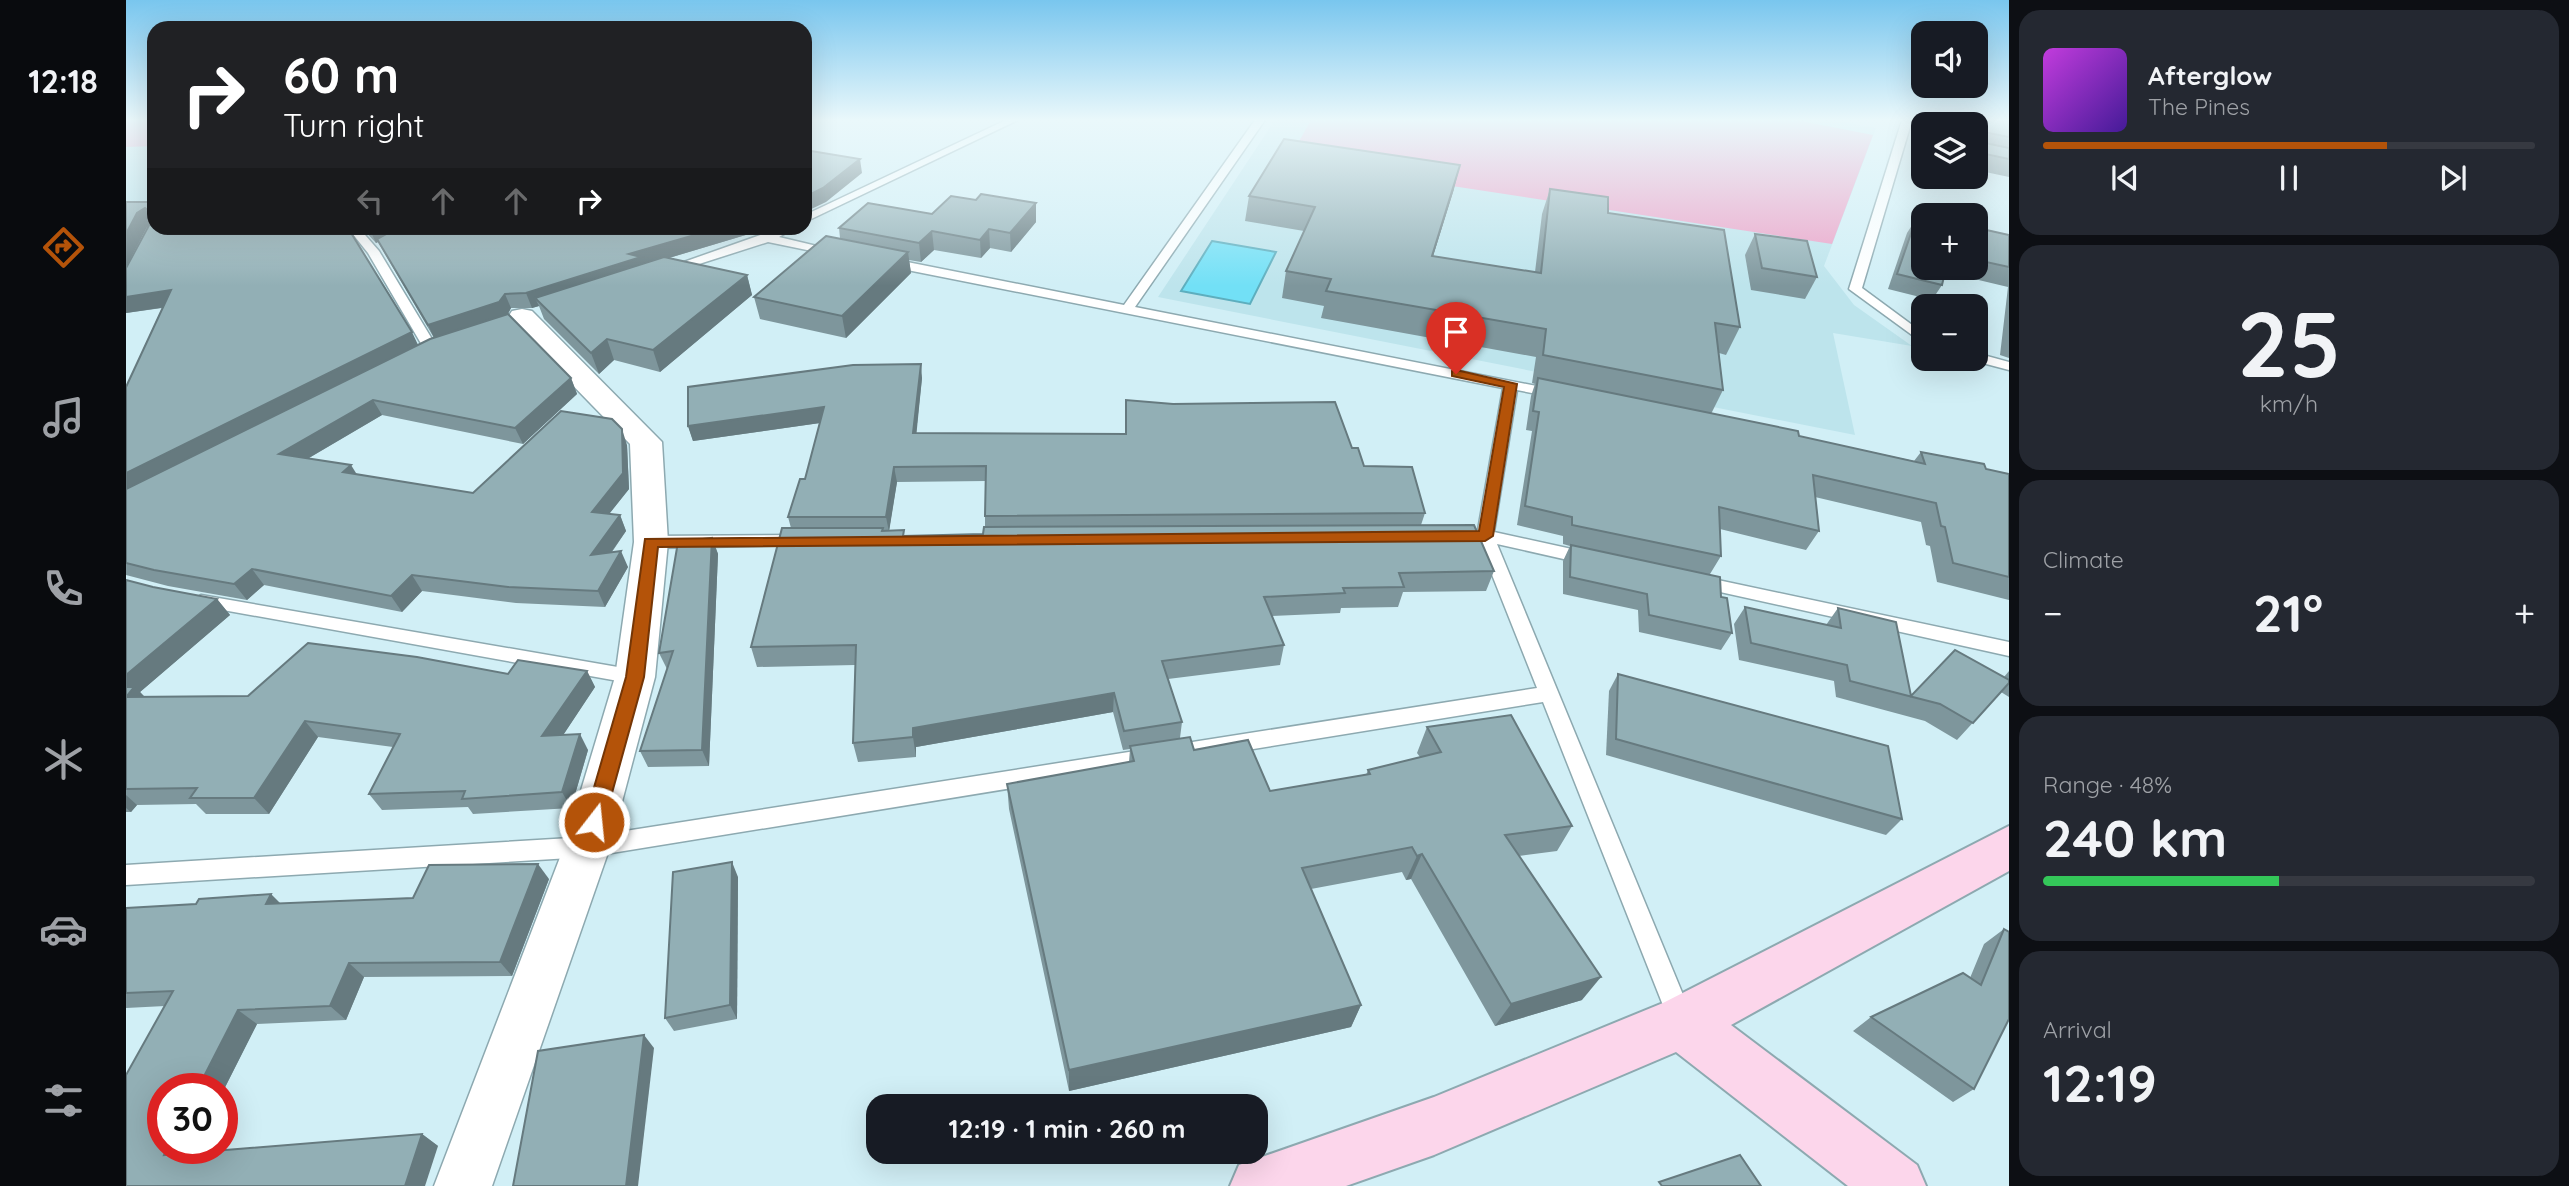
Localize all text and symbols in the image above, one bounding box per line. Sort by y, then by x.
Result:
map controls [1911,21,1988,371]
button: sound [1911,21,1988,98]
text: 60 m [283,44,399,105]
icon: right [168,49,259,140]
text: Afterglow [2148,59,2272,92]
text: 12:18 [28,61,98,101]
text: The Pines [2148,92,2250,121]
text: Turn right [283,105,424,145]
button: layers [1911,112,1988,189]
icon: previous [2106,159,2144,197]
icon: pause [2270,159,2308,197]
icon: next [2434,159,2472,197]
icon: left [351,182,389,220]
icon: ahead [424,182,462,220]
icon: ahead [497,182,535,220]
icon: right [570,182,608,220]
button: + [1911,203,1988,280]
icon: directions [39,223,88,272]
text: 25 [2237,286,2341,400]
button: − [1911,294,1988,371]
pin [1426,302,1486,374]
icon: arrive [1437,313,1475,351]
text: km/h [2260,389,2318,418]
icon: music [39,393,88,442]
text: Climate [2043,545,2124,574]
icon: phone [39,564,88,613]
text: 21° [2253,580,2323,645]
text: − [2043,589,2063,637]
text: + [2514,589,2535,637]
icon: climate [39,735,88,784]
text: Range · 48% [2043,770,2172,799]
position arrow [557,785,631,859]
text: 240 km [2043,805,2227,870]
icon: car [39,905,88,954]
text: Arrival [2043,1015,2112,1044]
text: 12:19 [2043,1050,2157,1115]
speed limit sign: 30 [147,1073,238,1164]
icon: filters [39,1076,88,1125]
text: 12:19 · 1 min · 260 m [949,1112,1185,1145]

